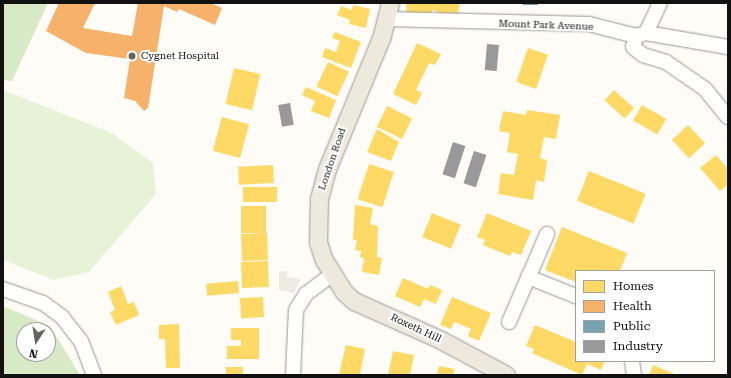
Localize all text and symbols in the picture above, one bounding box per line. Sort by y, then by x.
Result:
street label: Mount Park Avenue [498,17,594,33]
marker: Cygnet Hospital [126,50,138,62]
place label: Cygnet Hospital [141,50,219,62]
street label: London Road [316,126,348,192]
legend [575,270,715,362]
text: Homes [613,279,653,293]
text: Health [613,299,652,313]
street label: Roxeth Hill [389,311,443,345]
text: Public [613,319,650,333]
north arrow [16,322,56,362]
text: Industry [613,339,663,353]
text: N [28,346,39,360]

